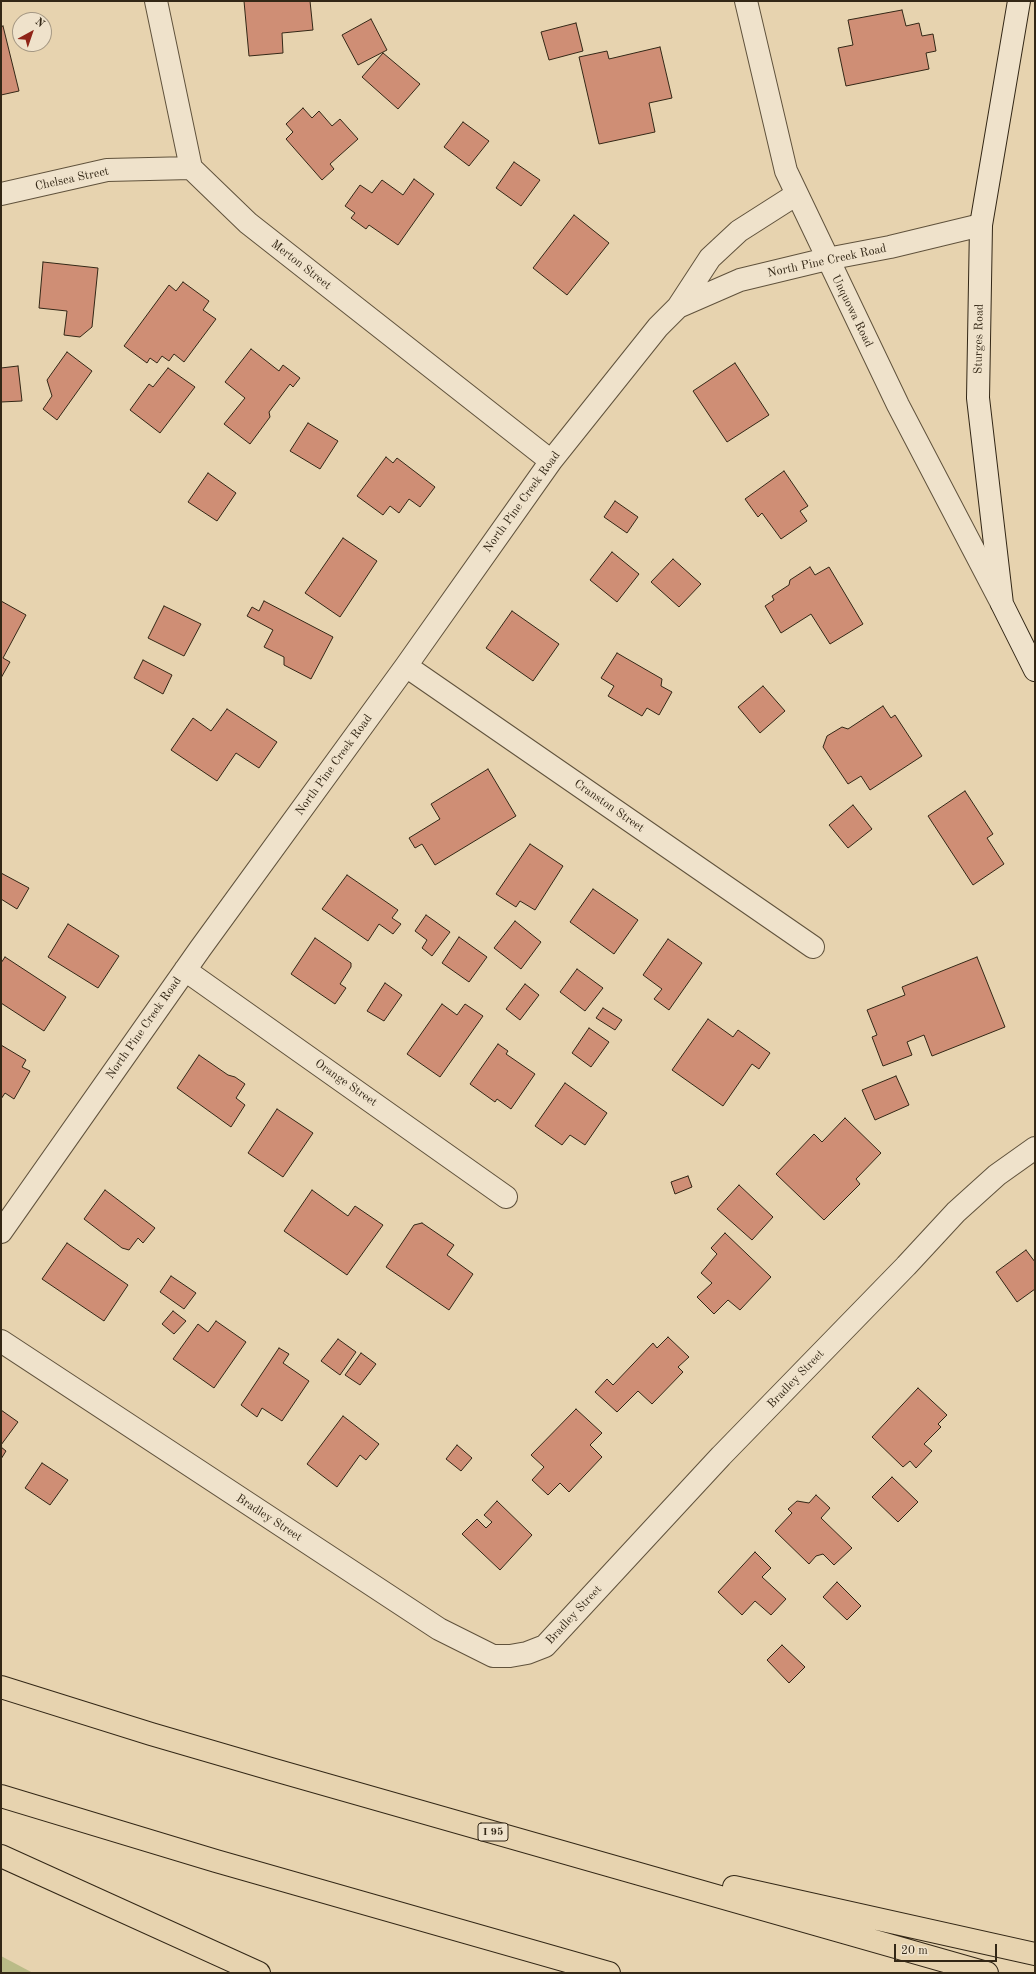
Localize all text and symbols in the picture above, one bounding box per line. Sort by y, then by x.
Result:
north arrow [12,12,52,52]
text: N [33,16,46,30]
street label: Chelsea Street [34,164,110,194]
street label: Merton Street [268,237,334,293]
street label: North Pine Creek Road [766,241,888,281]
street label: Unquowa Road [828,272,876,350]
street label: Sturges Road [971,304,987,374]
street label: North Pine Creek Road [481,449,563,555]
street label: North Pine Creek Road [293,712,375,818]
street label: Cranston Street [571,776,647,836]
street label: North Pine Creek Road [103,974,185,1082]
street label: Orange Street [312,1056,380,1110]
street label: Bradley Street [765,1347,827,1411]
street label: Bradley Street [233,1491,305,1545]
street label: Bradley Street [543,1582,605,1648]
road number: I 95 [478,1823,508,1841]
scale bar [896,1936,999,1962]
text: 20 m [901,1945,928,1957]

